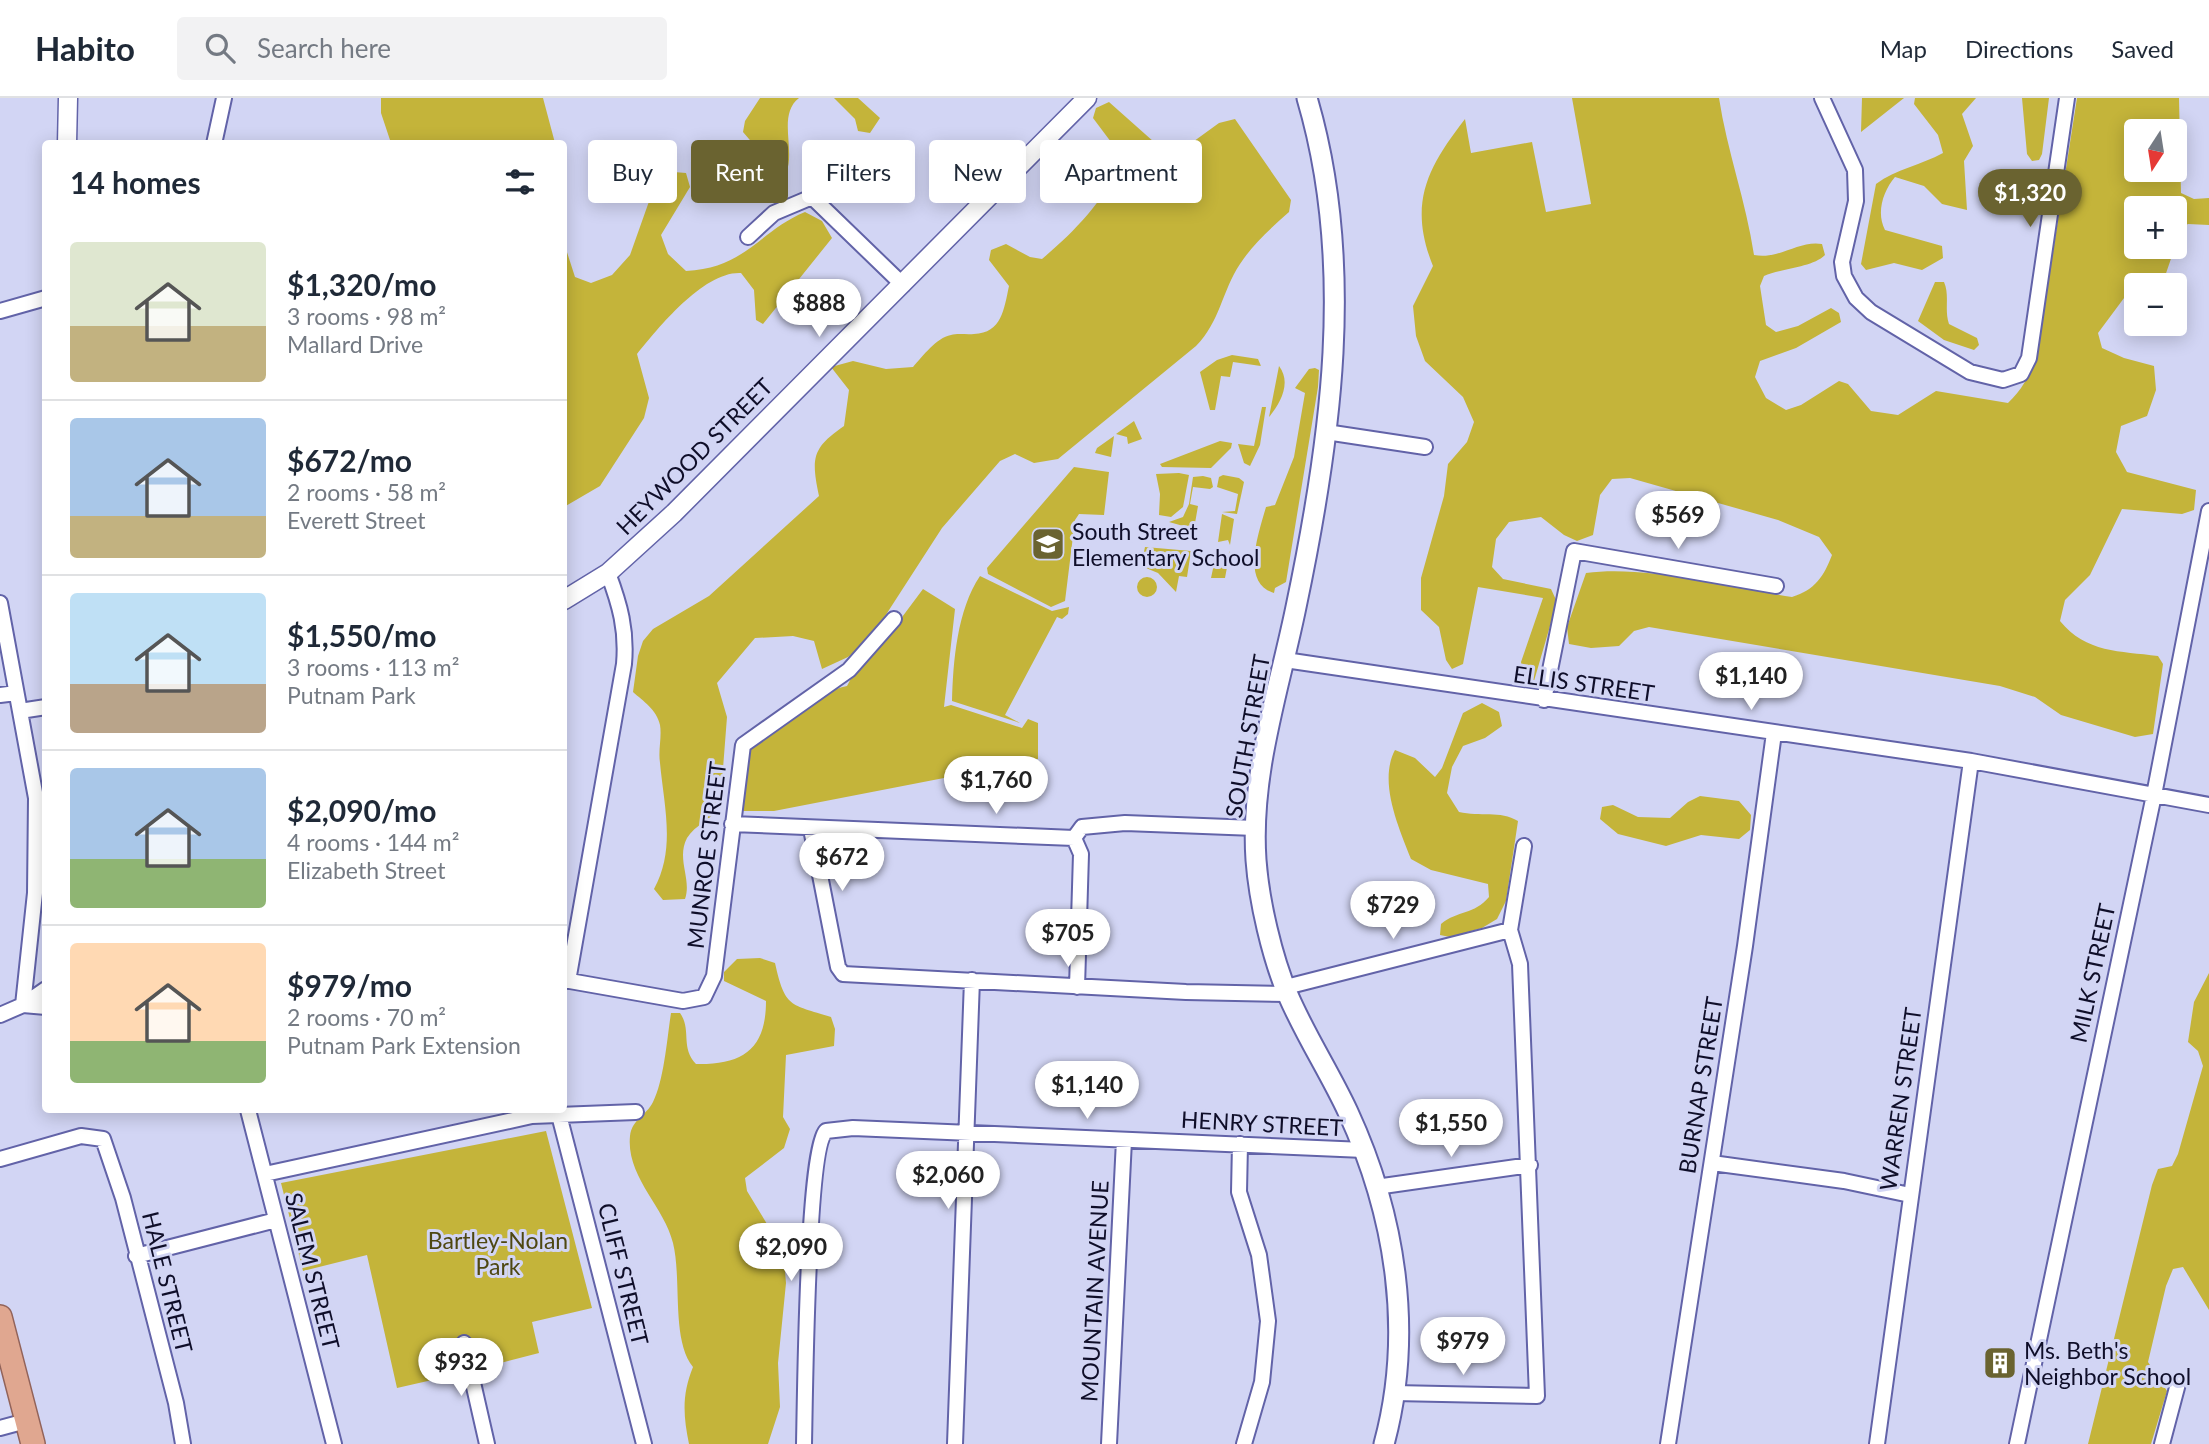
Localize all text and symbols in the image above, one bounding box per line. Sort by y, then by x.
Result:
search box [177,17,667,80]
text: Habito [35,28,135,68]
icon: search [201,29,239,67]
text: Search here [257,32,391,64]
text: Map [1880,34,1927,63]
text: Directions [1965,34,2073,63]
text: Saved [2111,34,2174,63]
north arrow [2124,119,2188,182]
map controls [2124,119,2187,336]
chip: Buy [588,140,677,203]
chip: Rent [691,140,788,203]
chip: Filters [802,140,915,203]
chip: New [929,140,1026,203]
chip: Apartment [1040,140,1202,203]
icon: filters [501,163,539,201]
text: 14 homes [70,164,201,200]
pin: $1,320 [1973,170,2087,229]
text: $1,320 [1994,178,2066,206]
button: + [2124,196,2187,259]
text: $1,320/mo [287,266,436,302]
icon: home [126,270,210,354]
button: − [2124,273,2187,336]
pin: $888 [778,280,860,339]
text: $888 [792,288,846,316]
text: 3 rooms · 98 m² [287,302,446,330]
text: Mallard Drive [287,330,423,358]
street label: HEYWOOD STREET [610,372,778,540]
text: $672/mo [287,442,412,478]
icon: home [126,446,210,530]
text: 2 rooms · 58 m² [287,478,446,506]
pin: $569 [1637,491,1719,551]
text: $569 [1651,500,1705,528]
text: Everett Street [287,506,426,534]
place label: South Street Elementary School [1072,517,1259,571]
school or university icon: South Street Elementary School [1029,525,1067,563]
text: $1,550/mo [287,617,436,653]
icon: home [126,621,210,705]
street label: SOUTH STREET [1219,652,1275,820]
pin: $1,140 [1694,652,1808,712]
text: 3 rooms · 113 m² [287,653,459,681]
street label: ELLIS STREET [1512,659,1657,707]
text: $1,140 [1715,661,1787,689]
text: Putnam Park [287,681,416,709]
pin: $1,760 [939,756,1053,816]
street label: MUNROE STREET [681,759,731,950]
text: $1,760 [960,765,1032,793]
text: $2,090/mo [287,792,436,828]
icon: home [126,796,210,880]
text: 4 rooms · 144 m² [287,828,459,856]
pin: $672 [801,834,883,893]
text: $672 [815,842,869,870]
text: Elizabeth Street [287,856,445,884]
pin: $729 [1352,882,1434,941]
text: $729 [1366,890,1420,918]
street label: MILK STREET [2064,901,2120,1045]
pin: $705 [1027,910,1109,969]
text: $705 [1041,918,1095,946]
text: $979/mo [287,967,412,1003]
icon: home [126,971,210,1055]
street label: BURNAP STREET [1672,994,1728,1176]
text: 2 rooms · 70 m² [287,1003,446,1031]
street label: WARREN STREET [1873,1005,1927,1192]
text: Putnam Park Extension [287,1031,521,1059]
pin: $1,140 [1030,1062,1144,1121]
text: $1,140 [1051,1070,1123,1098]
pin: $1,550 [1394,1100,1508,1159]
street label: HENRY STREET [1180,1105,1344,1141]
text: $1,550 [1415,1108,1487,1136]
pin: $2,060 [891,1152,1005,1211]
text: $2,060 [912,1160,984,1188]
street label: MOUNTAIN AVENUE [1074,1179,1114,1403]
street label: SALEM STREET [280,1190,346,1353]
street label: CLIFF STREET [593,1200,655,1348]
street label: HALE STREET [137,1208,199,1356]
pin: $2,090 [734,1224,848,1283]
park label: Bartley-Nolan Park [428,1226,568,1280]
text: $2,090 [755,1232,827,1260]
pin: $979 [1422,1318,1504,1377]
text: $979 [1436,1326,1490,1354]
place label: Ms. Beth's Neighbor School [2024,1336,2191,1390]
pin: $932 [420,1338,502,1398]
building icon: Ms. Beth's Neighbor School [1981,1344,2019,1382]
text: $932 [434,1347,488,1375]

